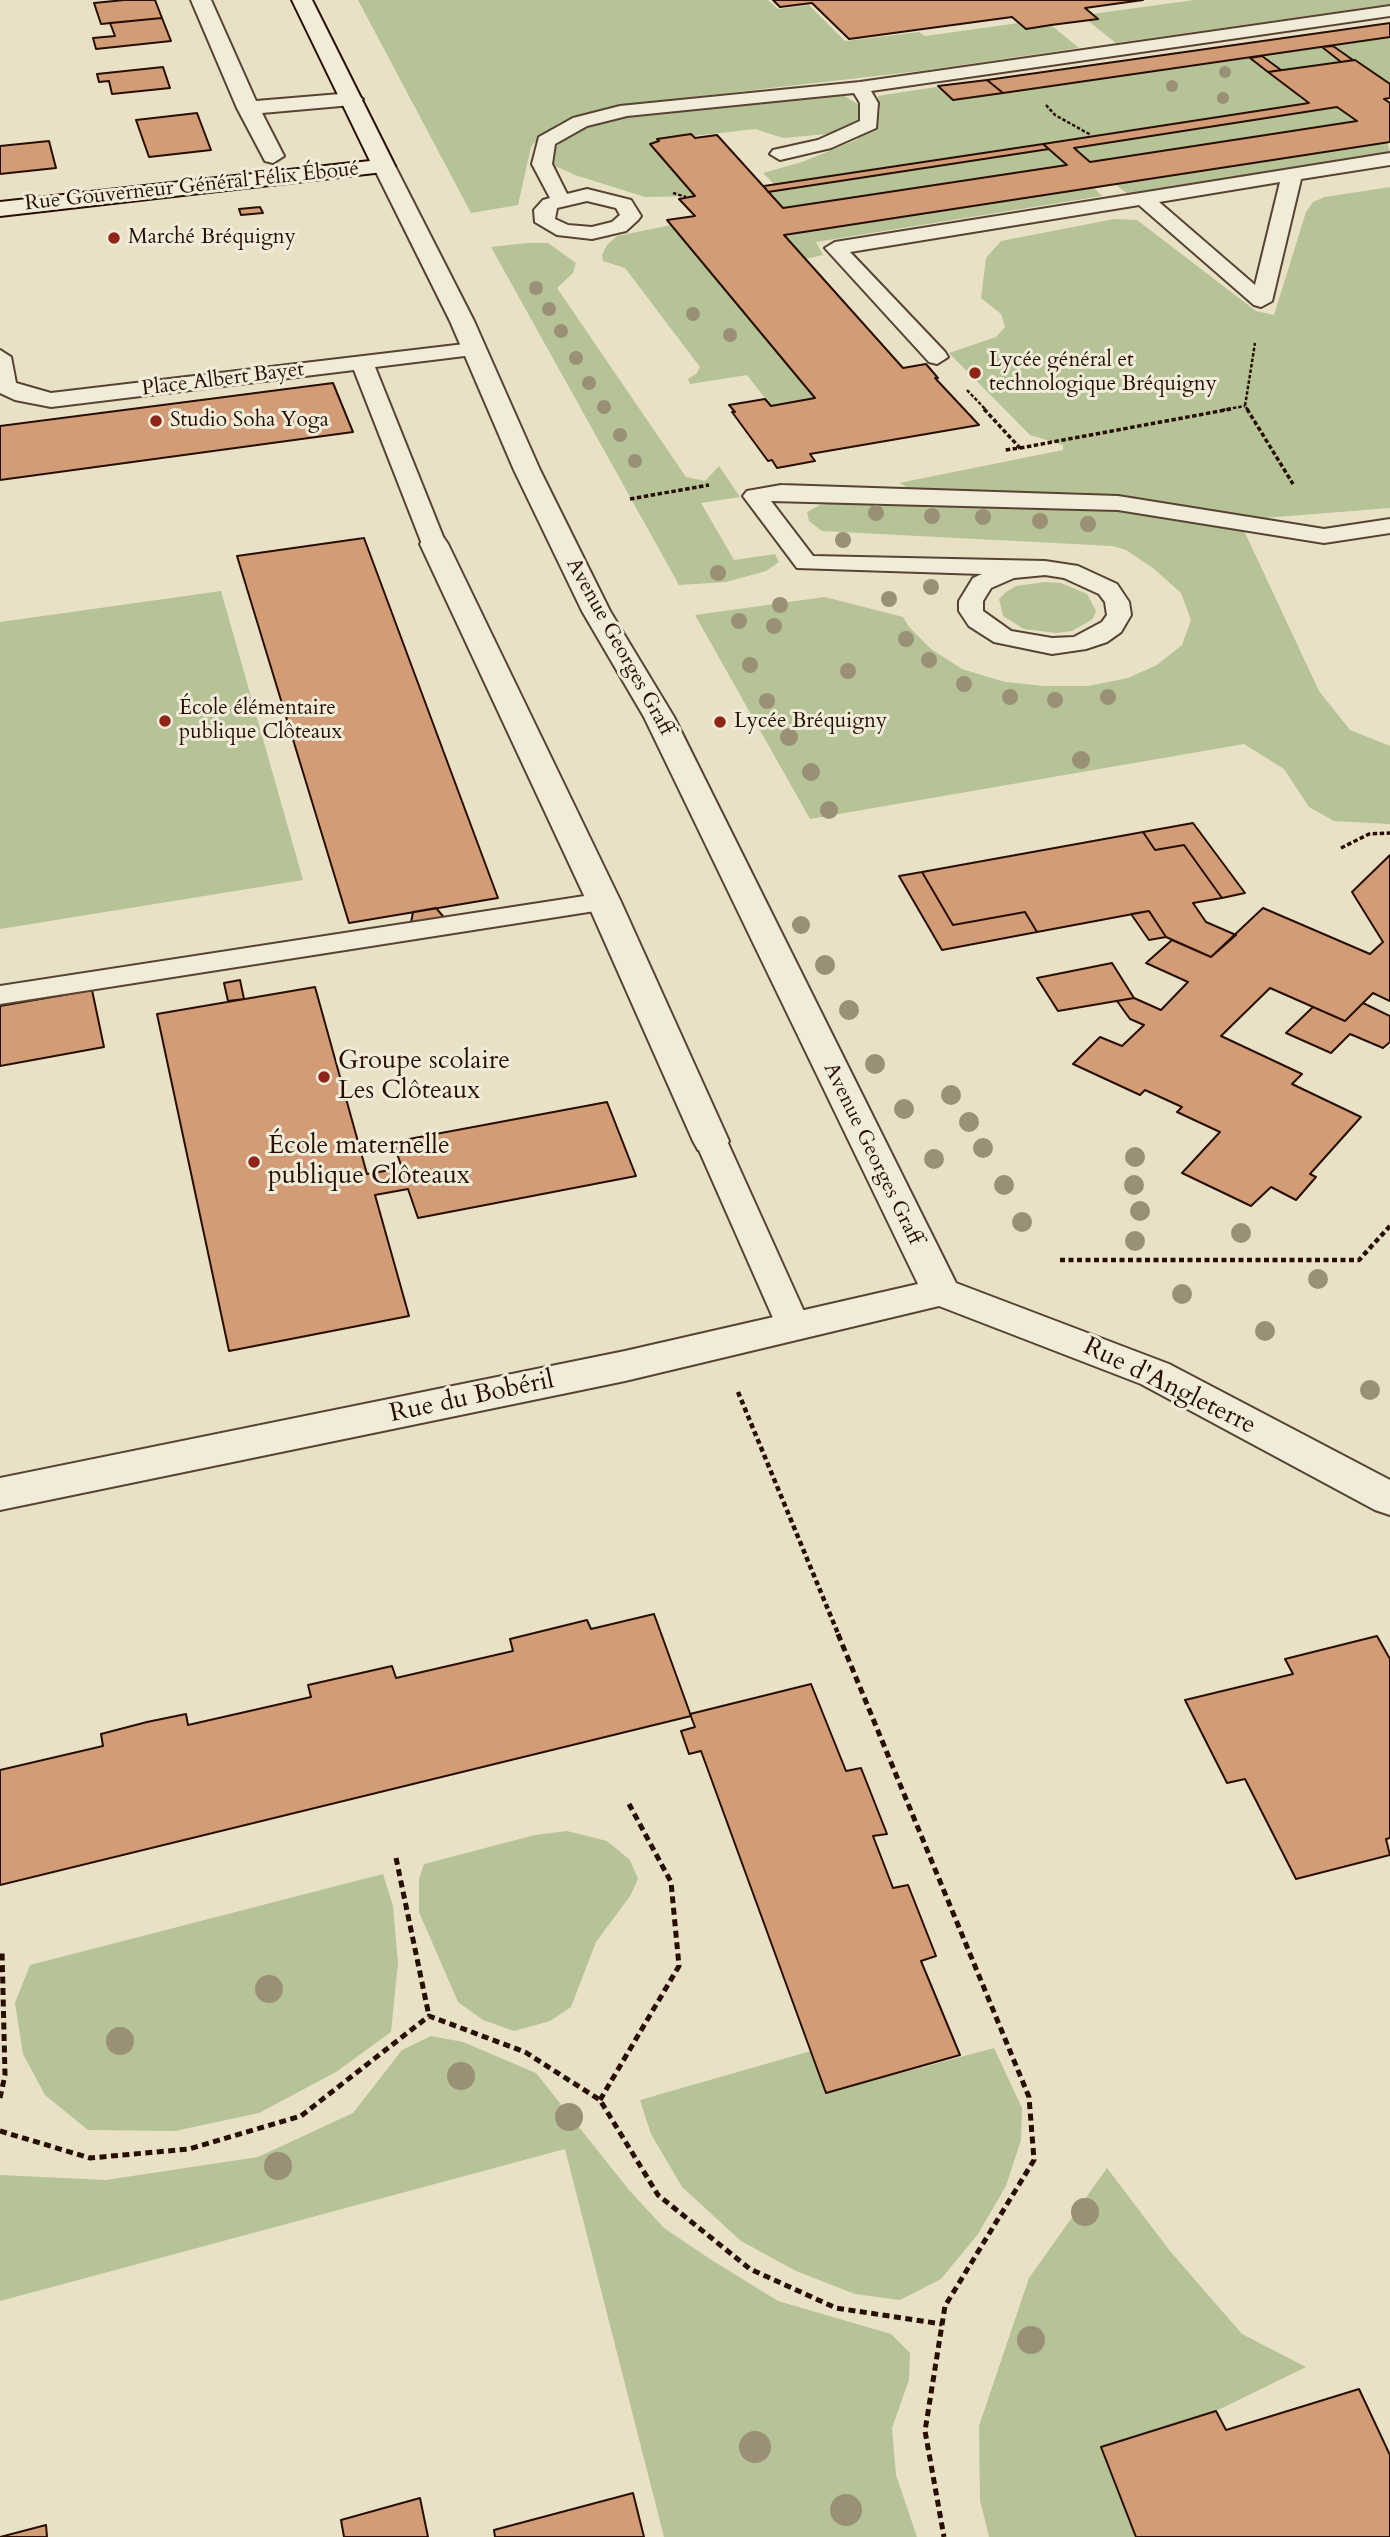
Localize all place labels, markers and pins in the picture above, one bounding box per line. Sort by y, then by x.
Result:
place label: Marché Bréquigny [128,225,296,251]
marker: Marché Bréquigny [106,230,122,246]
place label: Lycée général et technologique Bréquigny [989,348,1217,398]
marker: Lycée général et technologique Bréquigny [967,365,983,381]
place label: Studio Soha Yoga [170,408,329,434]
marker: Studio Soha Yoga [148,413,164,429]
place label: École élémentaire publique Clôteaux [179,696,342,746]
place label: Lycée Bréquigny [734,709,887,735]
marker: École élémentaire publique Clôteaux [157,713,173,729]
marker: Lycée Bréquigny [712,714,728,730]
place label: Groupe scolaire Les Clôteaux [338,1046,510,1108]
marker: Groupe scolaire Les Clôteaux [316,1069,332,1085]
place label: École maternelle publique Clôteaux [268,1131,470,1192]
marker: École maternelle publique Clôteaux [246,1154,262,1170]

